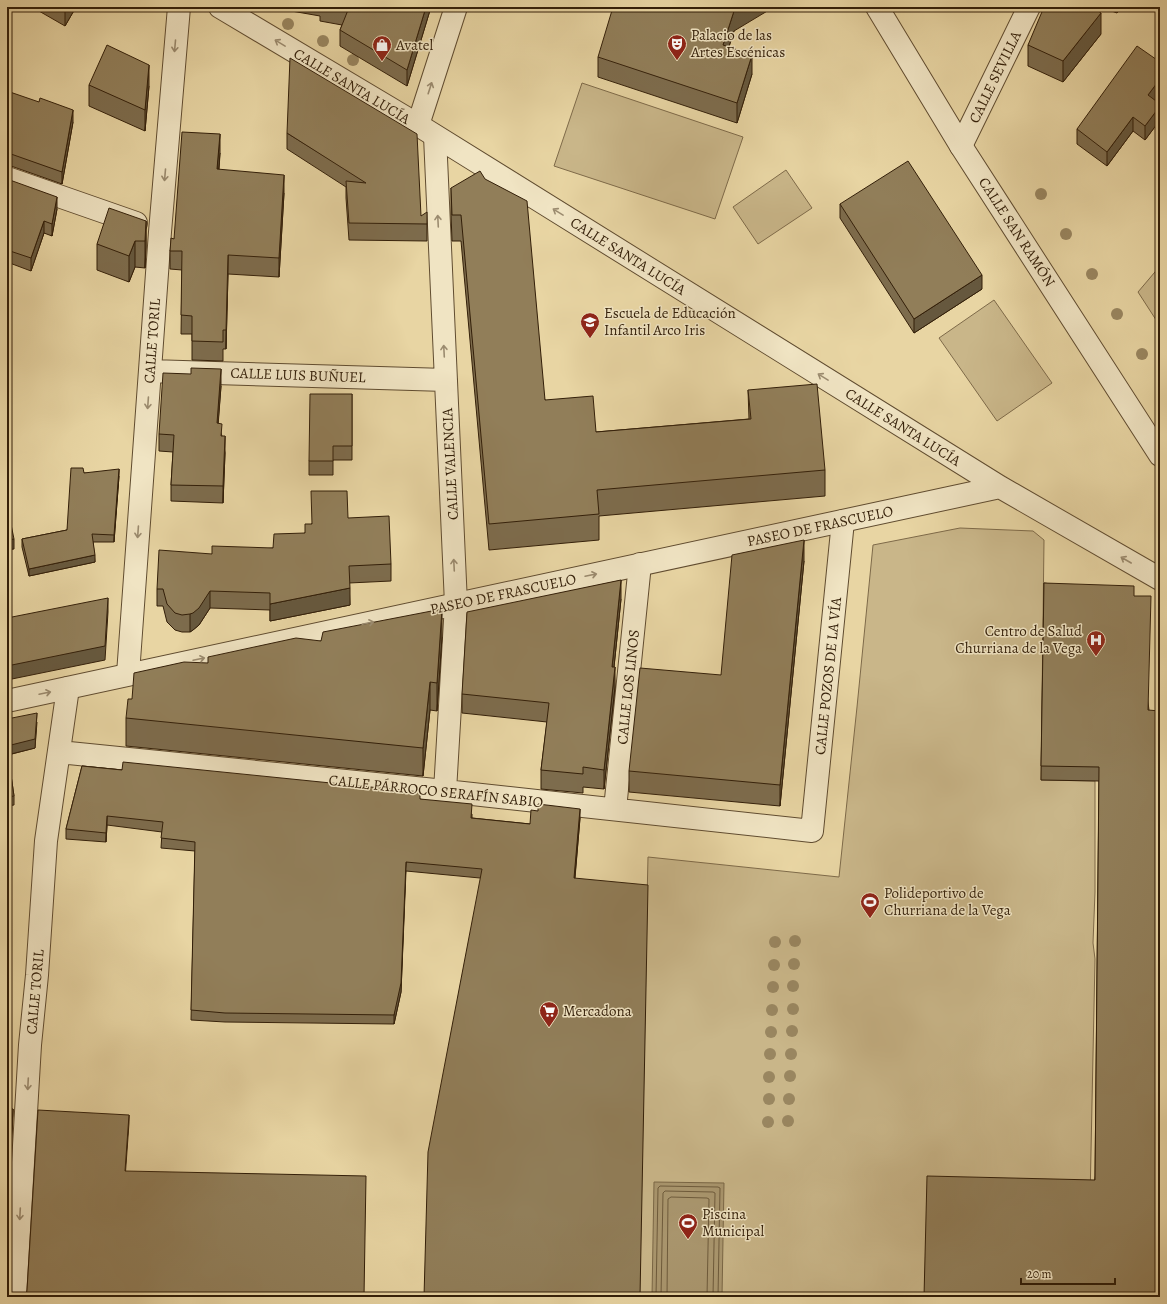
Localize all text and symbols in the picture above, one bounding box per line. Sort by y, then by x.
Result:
place label: Palacio de las Artes Escénicas [690,25,785,62]
street label: CALLE SEVILLA [964,27,1026,126]
theatre icon: Palacio de las Artes Escénicas [666,33,688,61]
shop icon: Avatel [371,34,393,62]
place label: Avatel [395,35,434,55]
one-way arrow [274,38,286,46]
one-way arrow [172,39,179,52]
street label: CALLE SANTA LUCÍA [290,43,414,129]
one-way arrow [427,82,434,95]
one-way arrow [161,168,168,181]
street label: CALLE SAN RAMÓN [974,173,1060,291]
one-way arrow [552,208,564,216]
street label: CALLE SANTA LUCÍA [566,212,690,300]
one-way arrow [435,215,442,228]
street label: CALLE TORIL [139,297,165,384]
place label: Escuela de Educación Infantil Arco Iris [604,303,736,340]
school or university icon: Escuela de Educación Infantil Arco Iris [579,311,601,339]
one-way arrow [441,345,448,358]
street label: CALLE LUIS BUÑUEL [230,363,366,387]
one-way arrow [817,373,829,381]
street label: CALLE SANTA LUCÍA [841,383,965,471]
one-way arrow [144,396,151,409]
street label: CALLE VALENCIA [437,407,463,521]
street label: PASEO DE FRASCUELO [745,501,895,551]
one-way arrow [135,525,142,538]
one-way arrow [1120,555,1132,563]
one-way arrow [451,559,458,572]
street label: PASEO DE FRASCUELO [428,569,578,619]
one-way arrow [584,571,597,579]
street label: CALLE POZOS DE LA VÍA [810,596,846,756]
one-way arrow [361,619,374,627]
place label: Centro de Salud Churriana de la Vega [955,621,1083,658]
street label: CALLE LOS LINOS [612,629,644,745]
hospital icon: Centro de Salud Churriana de la Vega [1085,629,1107,657]
one-way arrow [193,655,206,663]
one-way arrow [38,688,51,696]
street label: CALLE PÁRROCO SERAFÍN SABIO [328,770,544,812]
place label: Polideportivo de Churriana de la Vega [884,883,1011,920]
sports icon: Polideportivo de Churriana de la Vega [859,891,881,919]
street label: CALLE TORIL [21,948,49,1035]
supermarket icon: Mercadona [538,1000,560,1028]
place label: Mercadona [563,1001,632,1021]
one-way arrow [24,1077,31,1090]
place label: Piscina Municipal [702,1204,764,1241]
one-way arrow [16,1207,23,1220]
sports icon: Piscina Municipal [677,1212,699,1240]
scale bar [1021,1260,1115,1286]
text: 20 m [1027,1266,1051,1282]

